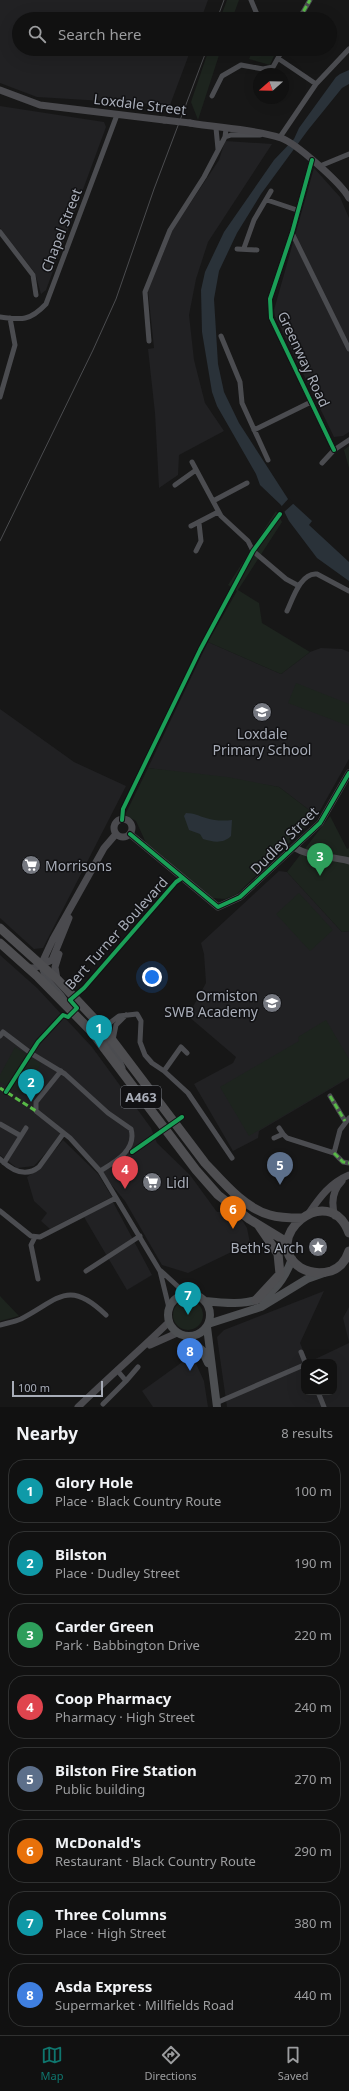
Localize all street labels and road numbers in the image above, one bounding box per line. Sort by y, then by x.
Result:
street label: Loxdale Street [93,89,187,119]
street label: Chapel Street [36,185,86,275]
street label: Greenway Road [274,308,334,410]
street label: Dudley Street [246,802,322,878]
street label: Bert Turner Boulevard [60,873,172,993]
road number: A463 [121,1086,161,1108]

